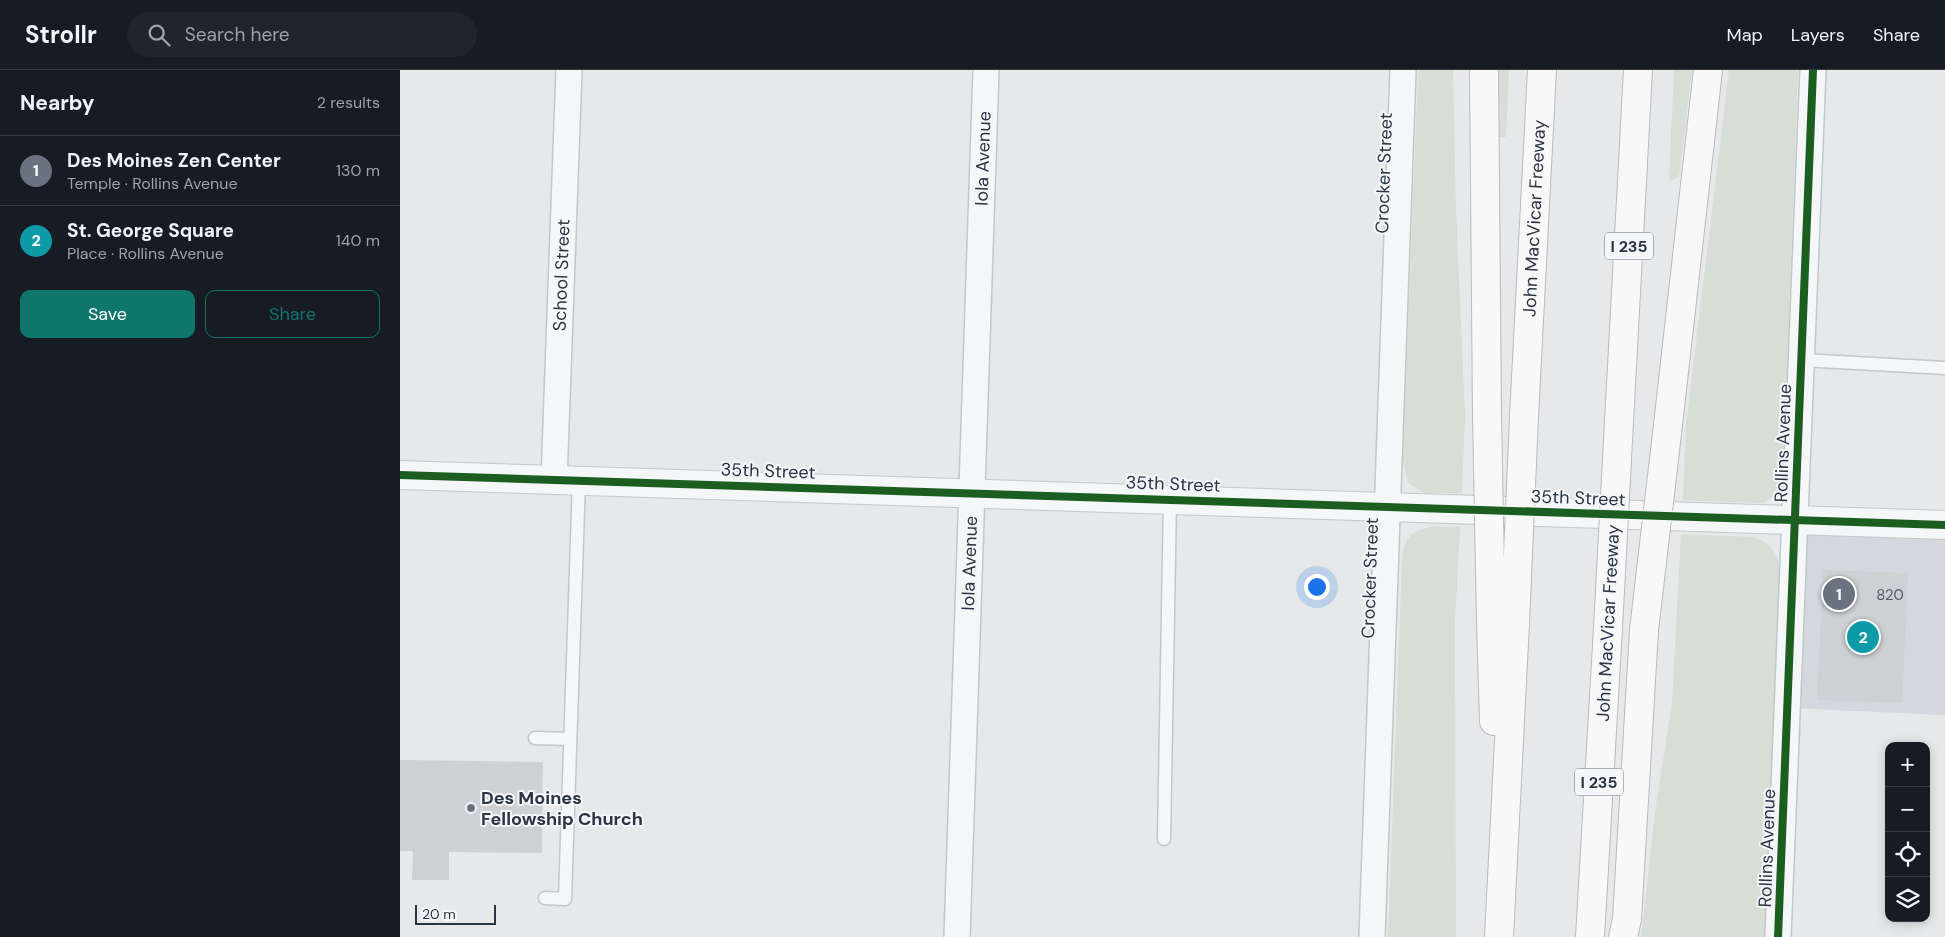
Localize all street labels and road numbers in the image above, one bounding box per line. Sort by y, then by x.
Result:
street label: Iola Avenue [969,111,997,206]
street label: Crocker Street [1370,112,1398,234]
street label: John MacVicar Freeway [1517,119,1551,317]
street label: School Street [547,219,576,332]
road number: I 235 [1605,232,1653,260]
street label: Rollins Avenue [1769,383,1797,503]
street label: 35th Street [720,457,816,485]
street label: 35th Street [1125,470,1221,498]
street label: 35th Street [1530,484,1626,512]
street label: Iola Avenue [956,515,983,611]
street label: Crocker Street [1356,517,1384,639]
street label: John MacVicar Freeway [1591,524,1625,722]
road number: I 235 [1575,769,1623,796]
street label: Rollins Avenue [1753,788,1781,908]

